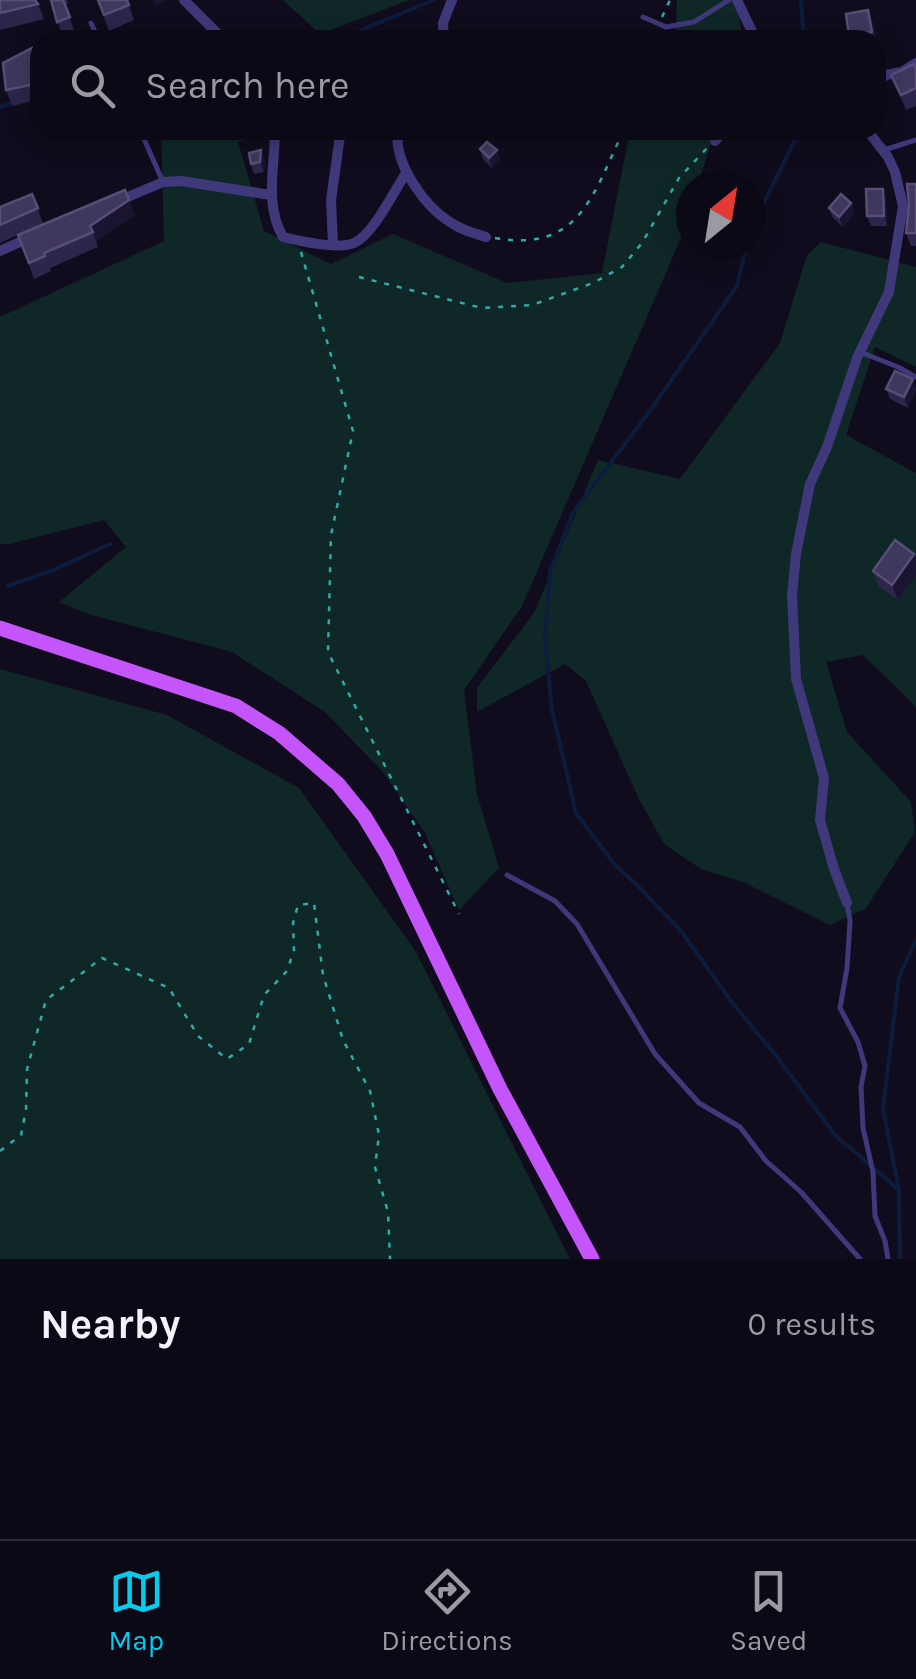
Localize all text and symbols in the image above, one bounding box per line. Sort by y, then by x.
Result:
search box [30,30,886,140]
icon: search [65,58,120,113]
text: Search here [145,63,349,108]
north arrow [676,170,766,260]
text: Nearby [40,1299,180,1349]
text: 0 results [747,1306,876,1343]
tab: Map [109,1564,164,1657]
tab: Directions [381,1564,513,1657]
tab: Saved [730,1564,807,1657]

